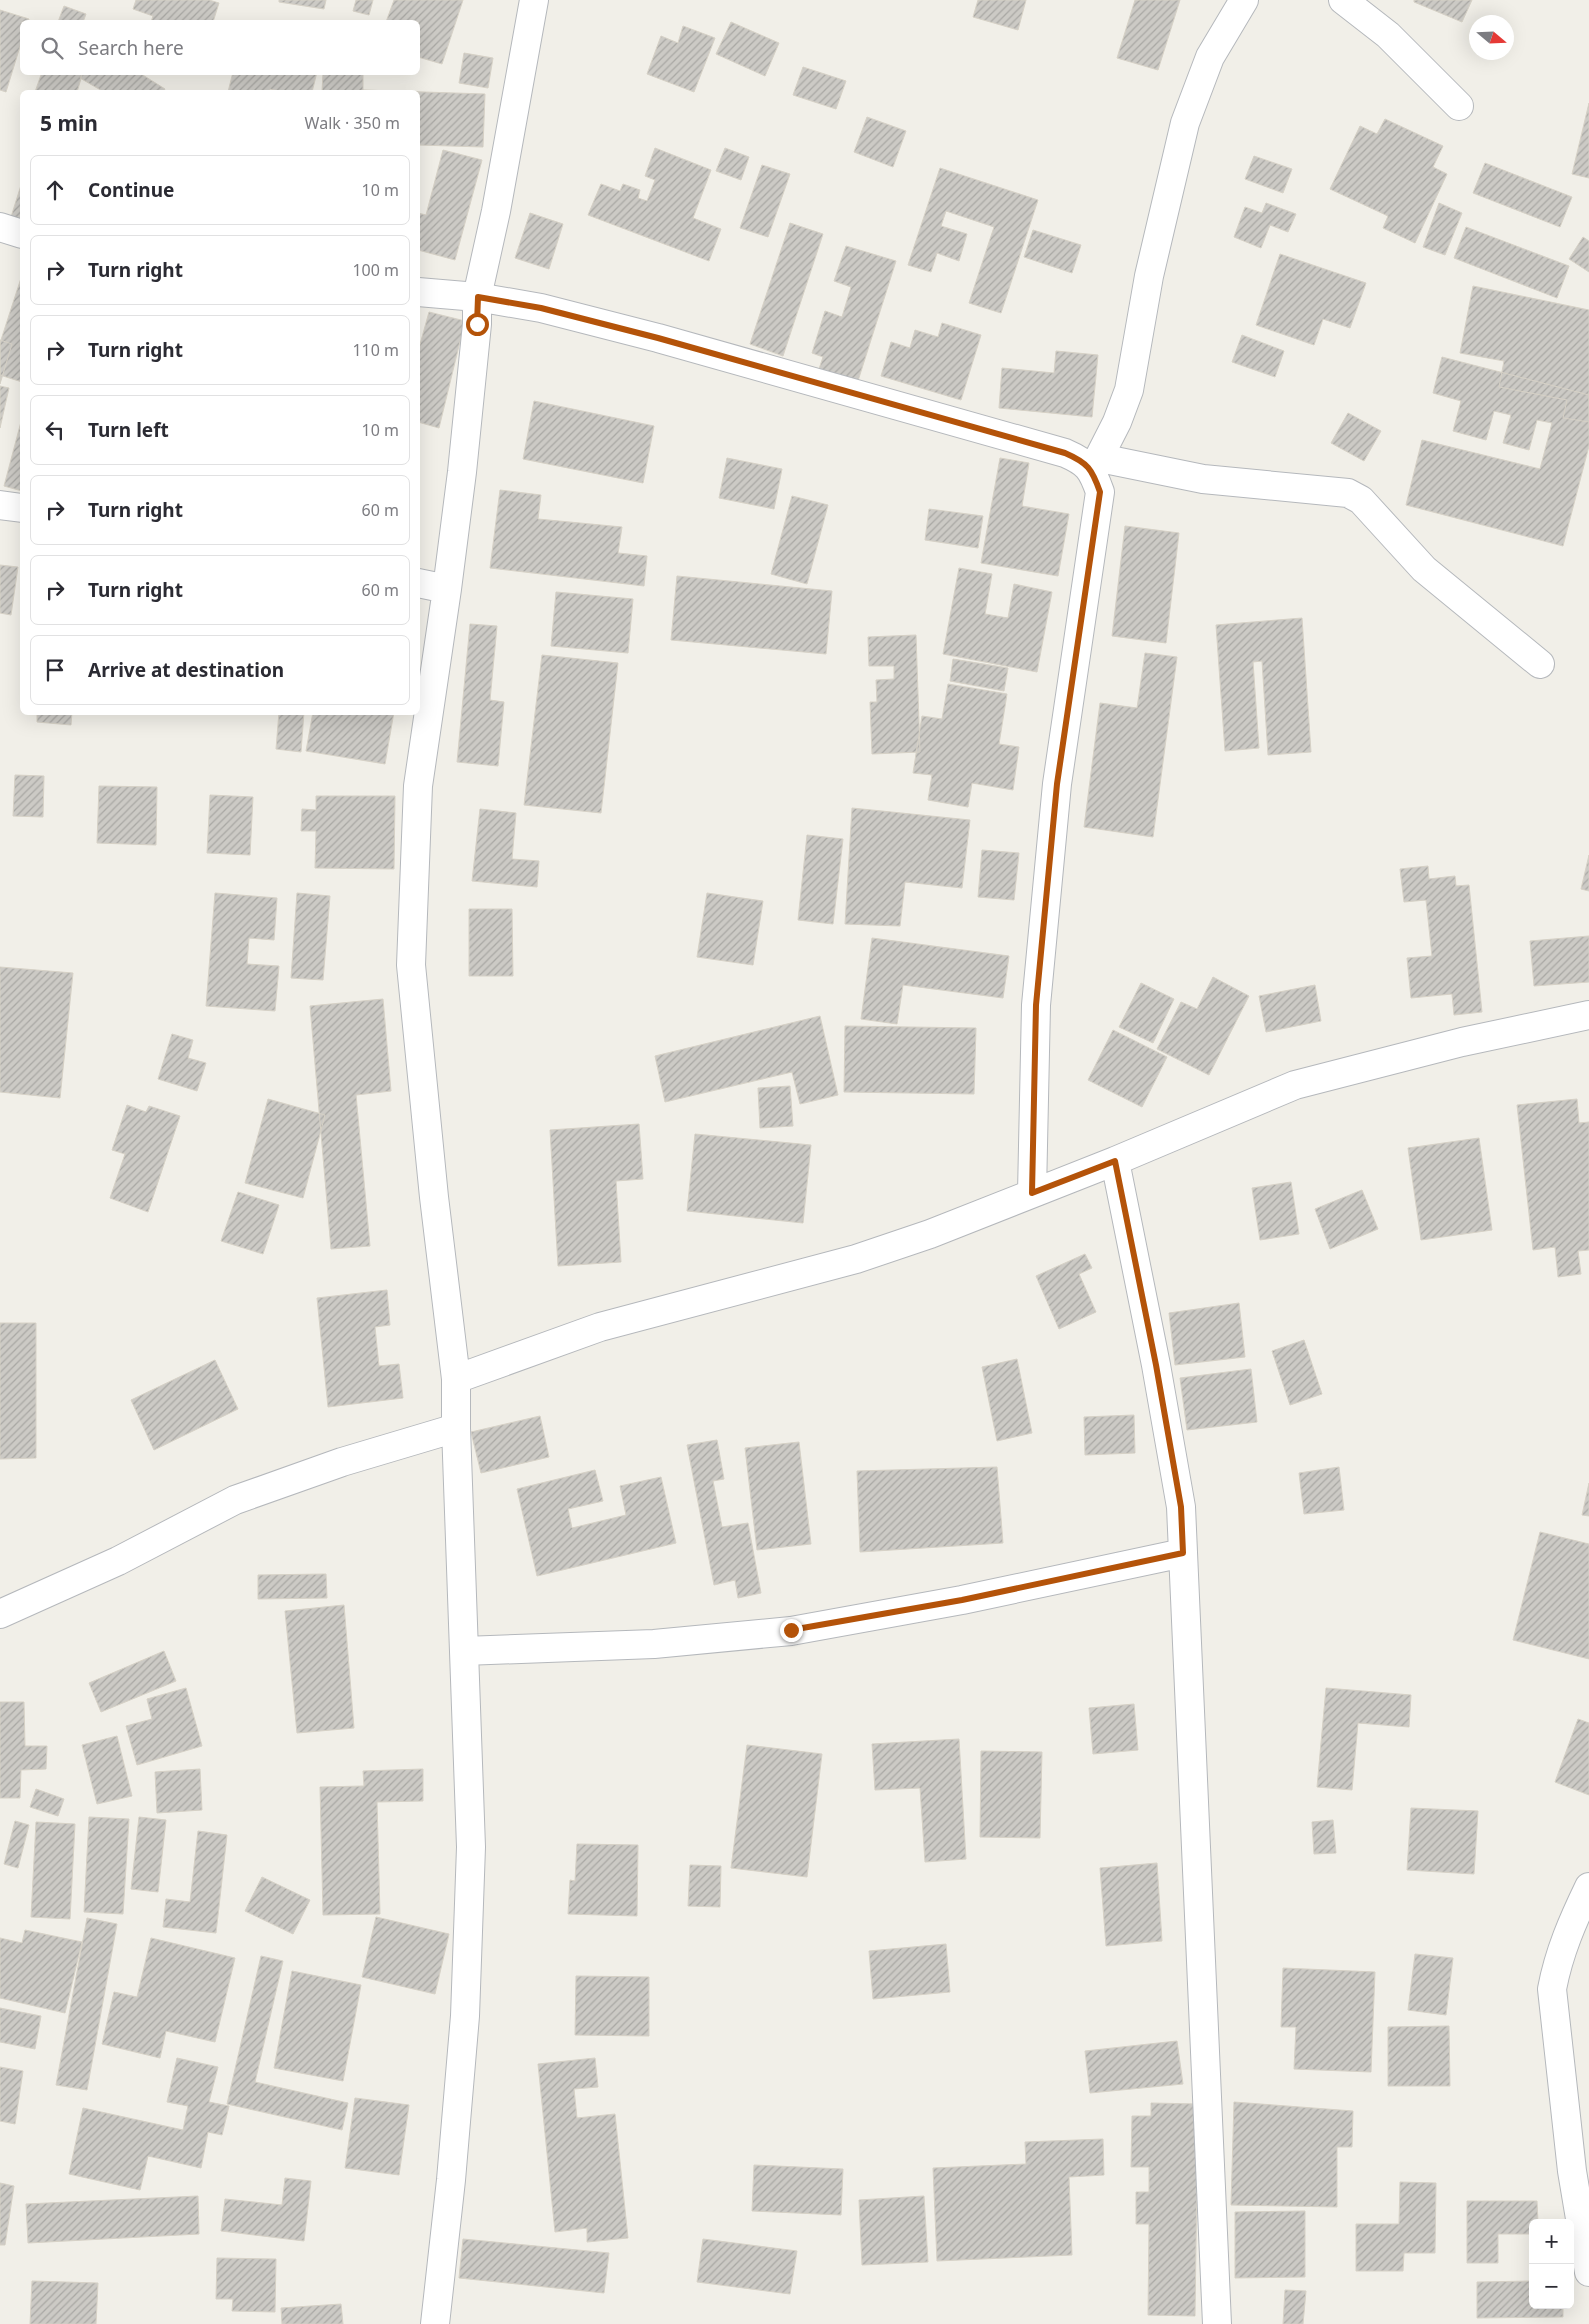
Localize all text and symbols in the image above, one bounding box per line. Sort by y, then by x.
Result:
north arrow [1469,15,1514,60]
search box [20,20,420,75]
icon: search [38,34,66,62]
text: Search here [78,35,184,61]
text: 5 min [40,109,98,137]
text: Walk · 350 m [305,112,400,134]
icon: ahead [41,176,69,204]
text: Continue [88,177,174,203]
text: 10 m [362,179,399,201]
icon: right [41,256,69,284]
text: Turn right [88,257,183,283]
text: 100 m [352,259,399,281]
route start [466,313,489,336]
icon: right [41,336,69,364]
text: Turn right [88,337,183,363]
text: 110 m [352,339,399,361]
icon: left [41,416,69,444]
text: Turn left [88,417,169,443]
text: 10 m [362,419,399,441]
icon: right [41,496,69,524]
text: Turn right [88,497,183,523]
text: 60 m [362,499,399,521]
icon: right [41,576,69,604]
text: Turn right [88,577,183,603]
text: 60 m [362,579,399,601]
icon: arrive [41,656,69,684]
text: Arrive at destination [88,657,284,683]
route end [780,1619,803,1642]
map controls [1529,2219,1574,2309]
button: + [1529,2219,1574,2264]
button: − [1529,2264,1574,2309]

